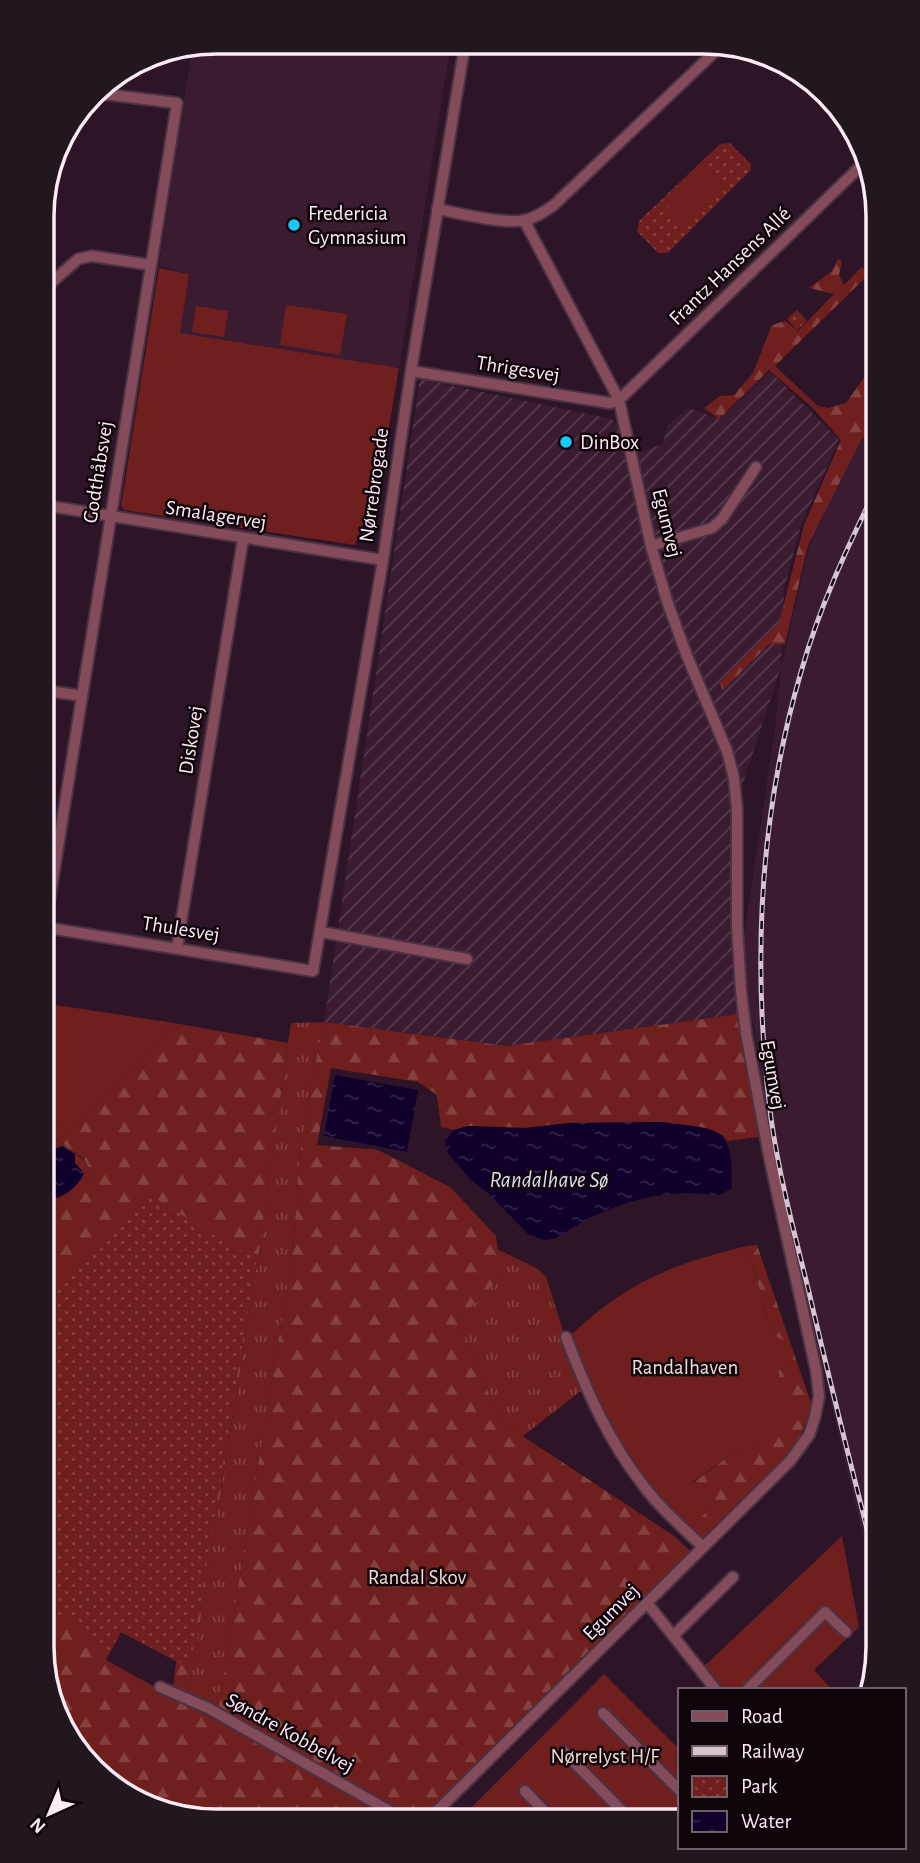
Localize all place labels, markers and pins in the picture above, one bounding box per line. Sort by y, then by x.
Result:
place label: Fredericia Gymnasium [308,203,406,248]
marker: Fredericia Gymnasium [286,217,302,233]
place label: DinBox [580,432,639,453]
marker: DinBox [558,434,574,450]

